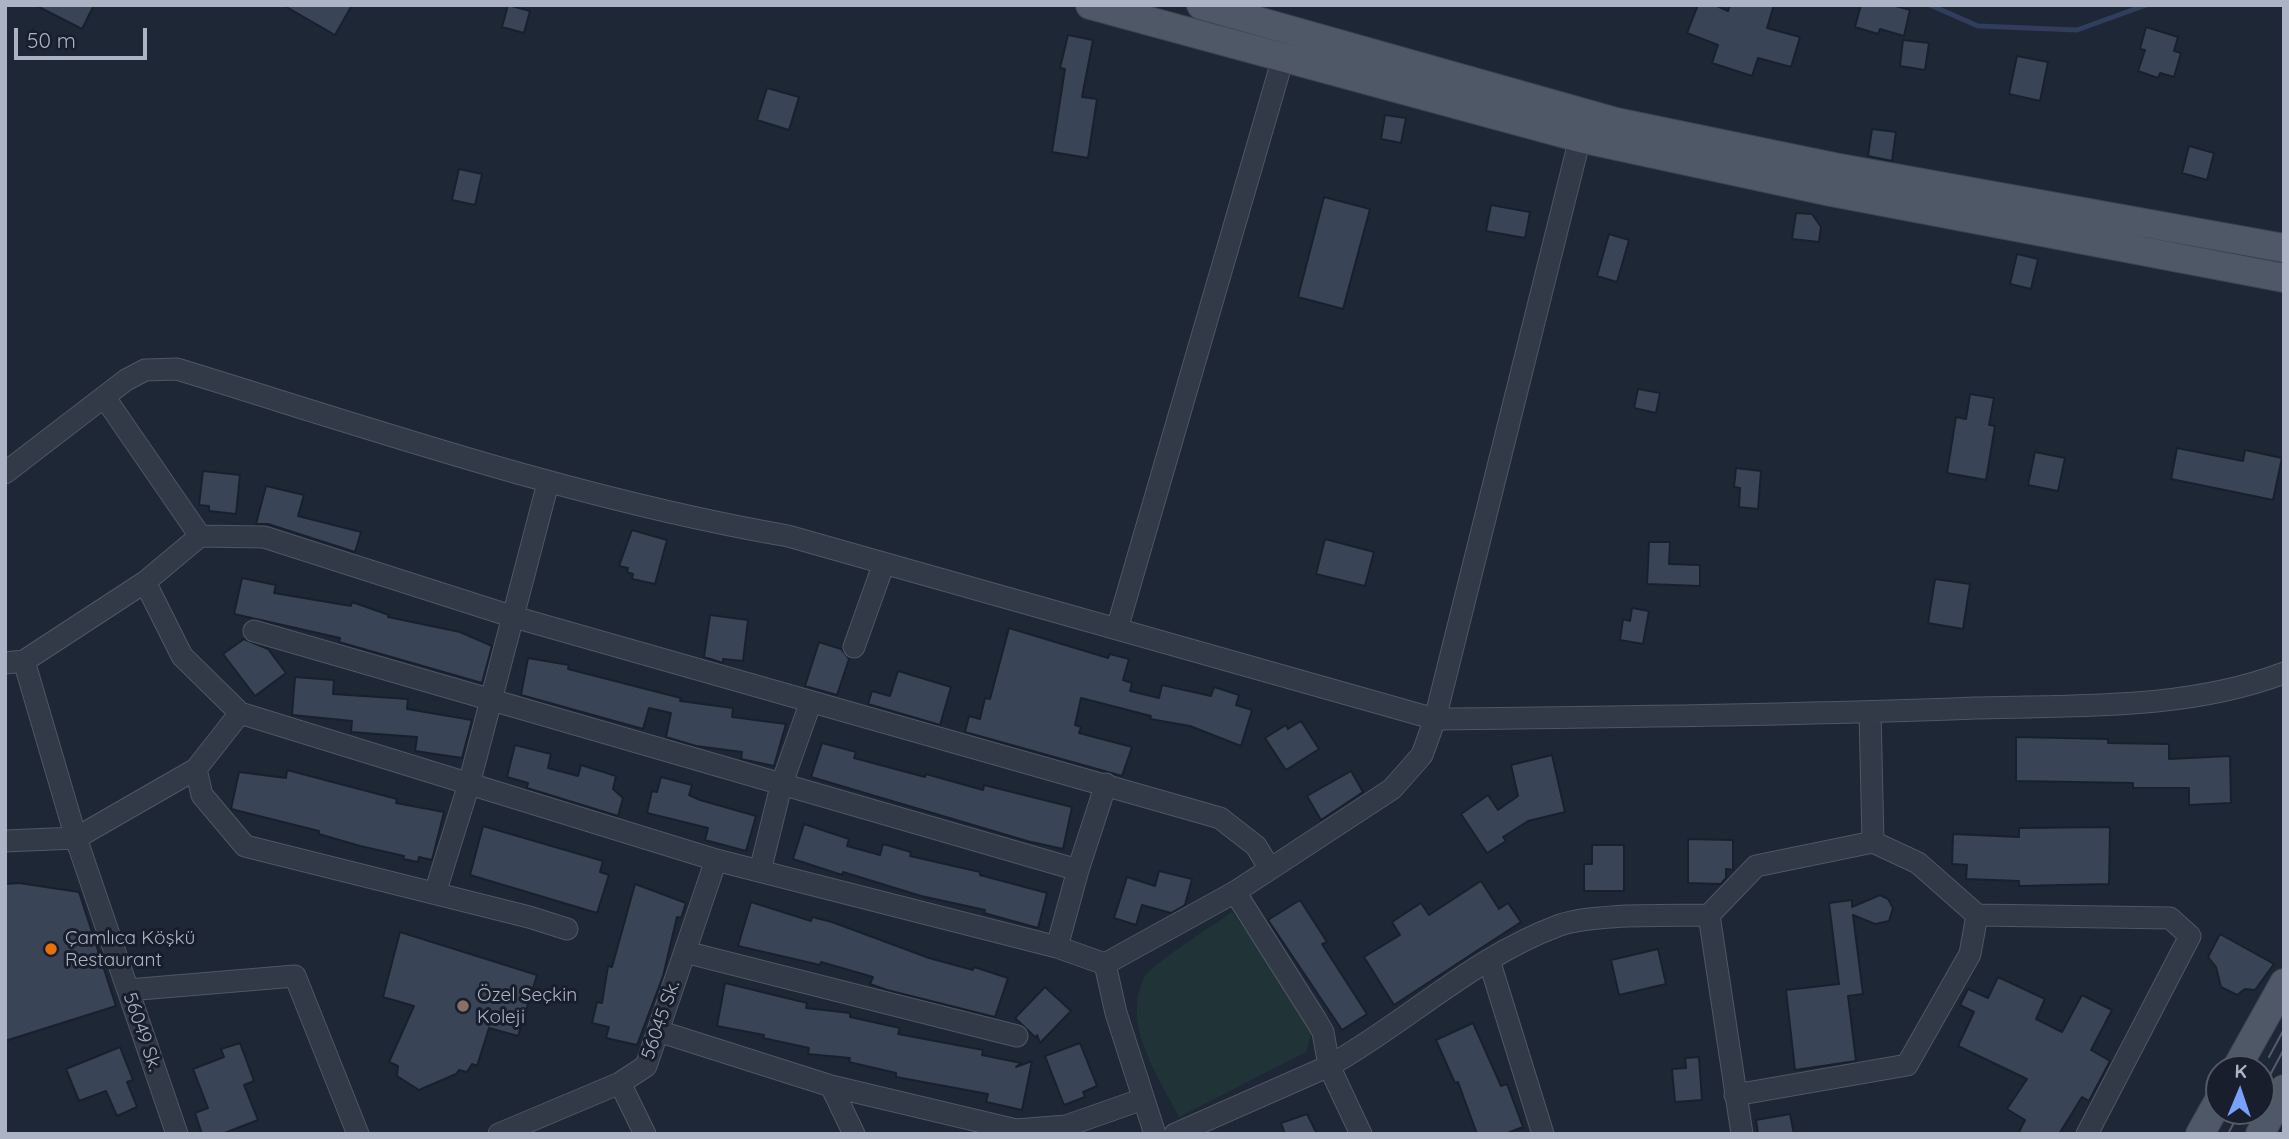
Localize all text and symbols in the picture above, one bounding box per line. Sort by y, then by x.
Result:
scale bar [18,14,150,58]
text: 50 m [27,27,76,53]
place label: Çamlıca Köşkü Restaurant [65,927,195,971]
marker: Çamlıca Köşkü Restaurant [43,941,59,957]
street label: 56045 Sk. [637,978,685,1062]
place label: Özel Seçkin Koleji [477,984,577,1028]
street label: 56049 Sk. [118,990,166,1074]
marker: Özel Seçkin Koleji [455,998,471,1014]
north arrow [2205,1055,2275,1125]
text: K [2234,1059,2247,1083]

